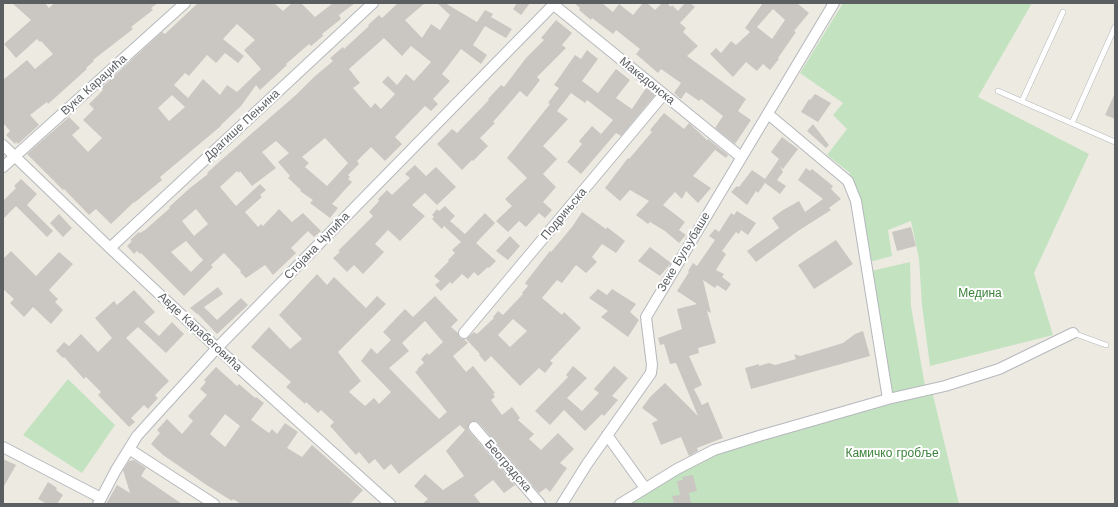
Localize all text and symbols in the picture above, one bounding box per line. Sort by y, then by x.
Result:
street label: Вука Караџића [58,52,130,118]
street label: Македонска [616,54,678,108]
street label: Драгише Пењина [201,86,283,164]
street label: Подрињска [538,185,590,243]
street label: Стојана Чупића [281,209,353,283]
street label: Зеке Буљубаше [655,210,713,294]
park label: Медина [958,286,1002,300]
street label: Авде Карабеговића [155,289,245,375]
street label: Београдска [482,437,534,495]
park label: Камичко гробље [845,446,939,460]

